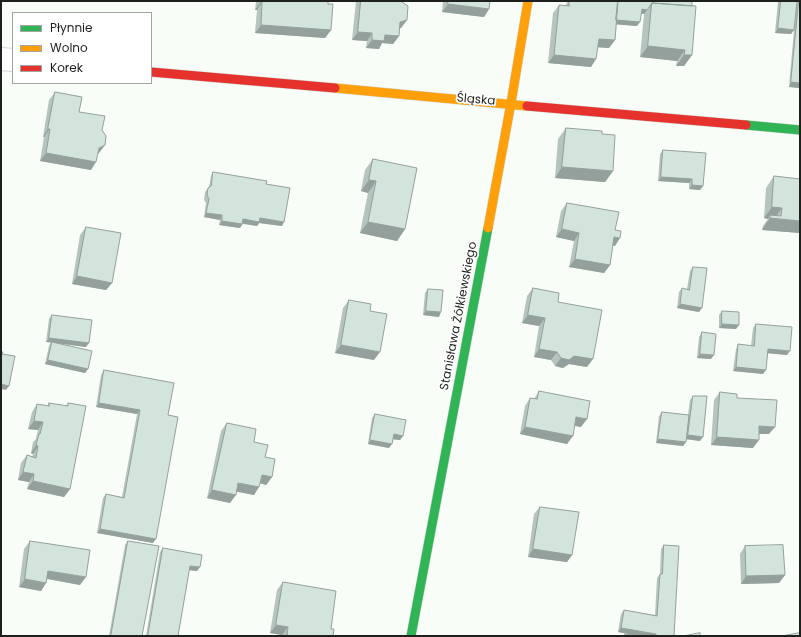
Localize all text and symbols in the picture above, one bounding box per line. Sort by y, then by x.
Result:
legend [12,12,152,84]
text: Płynnie [50,19,92,36]
text: Wolno [50,39,88,56]
text: Korek [50,59,83,76]
street label: Śląska [456,91,496,109]
street label: Stanisława Żółkiewskiego [438,241,480,391]

